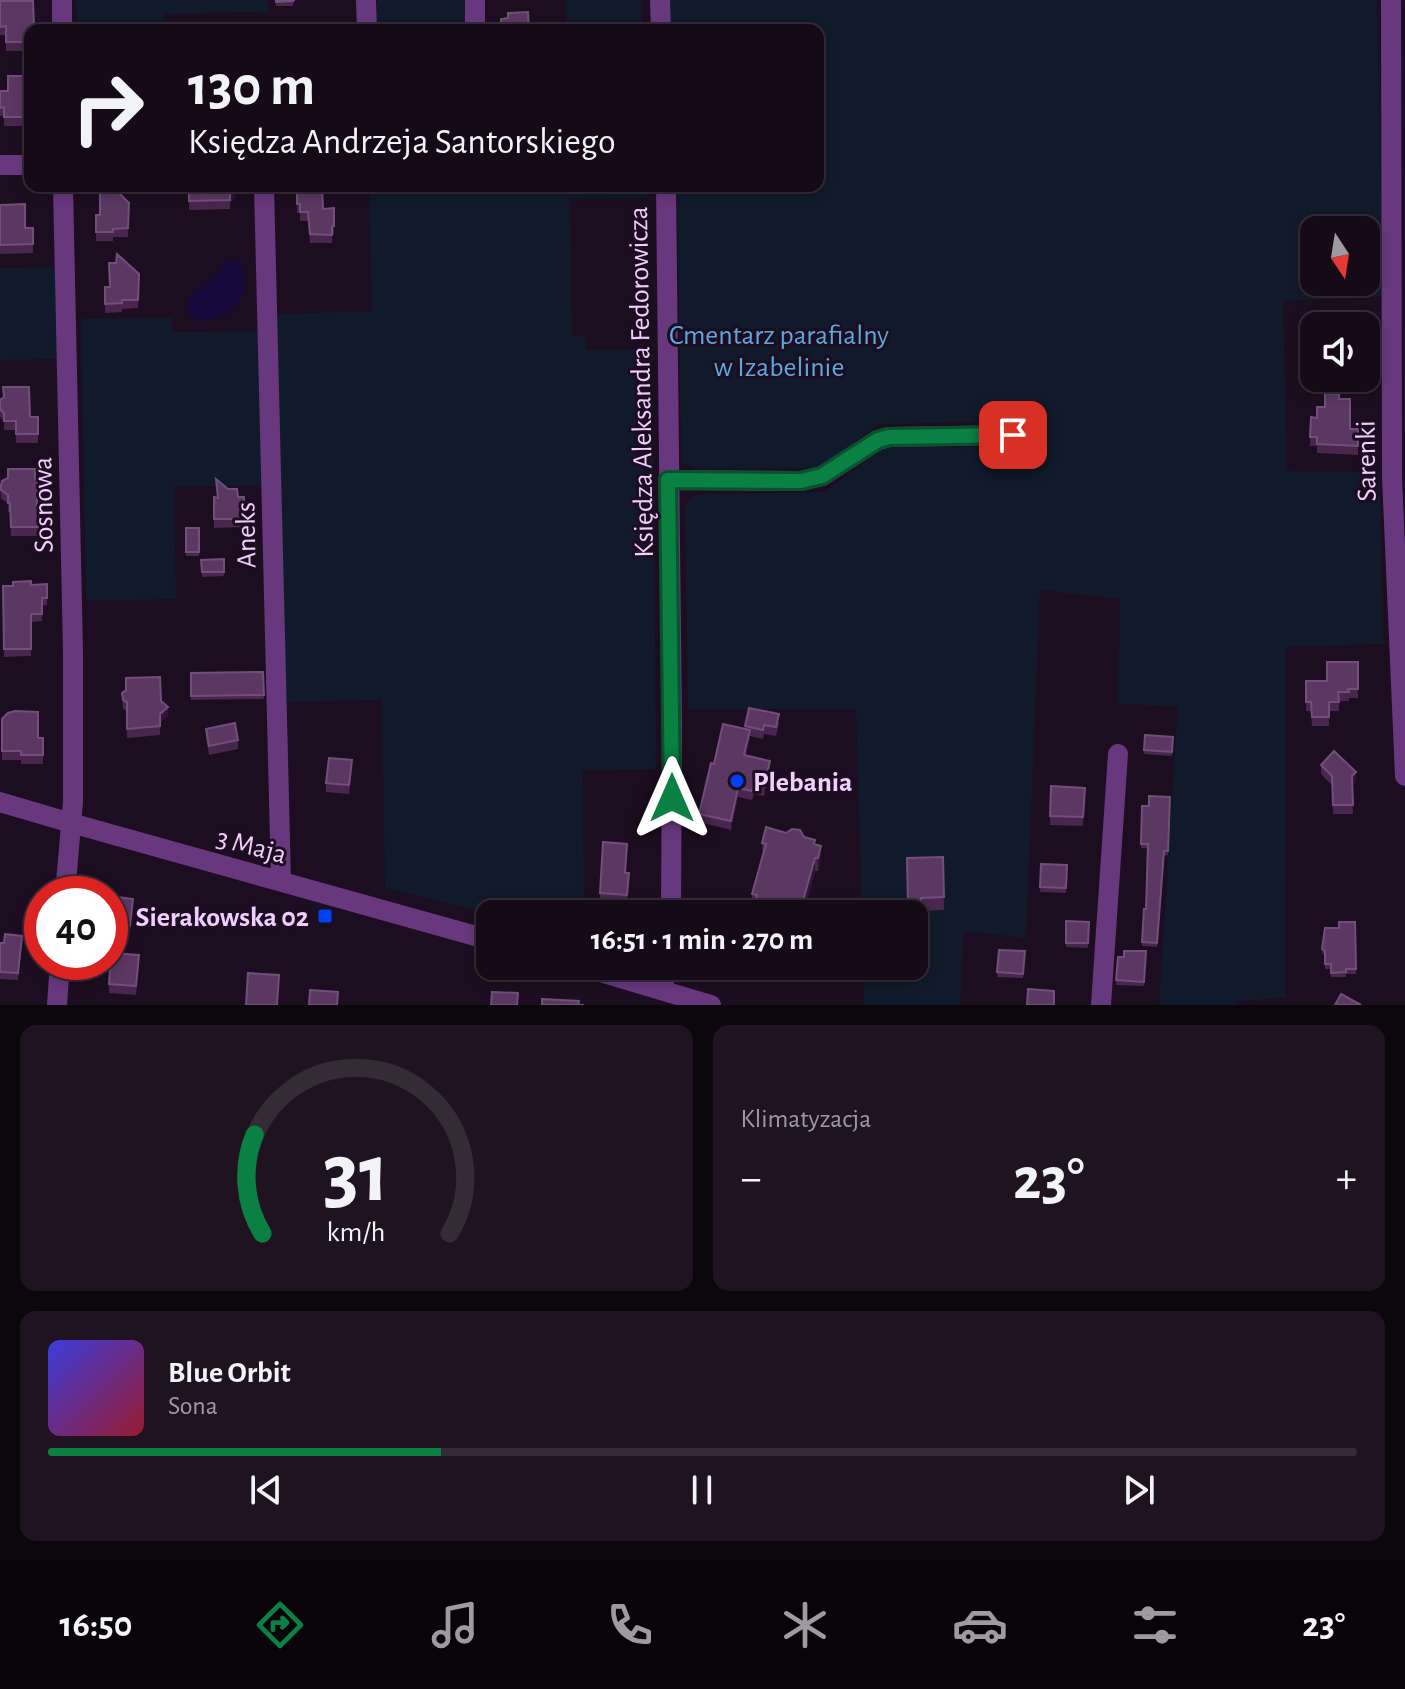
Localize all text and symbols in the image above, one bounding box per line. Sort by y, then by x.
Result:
icon: right [56,56,160,160]
text: 130 m [188,59,315,115]
text: Księdza Andrzeja Santorskiego [188,124,616,160]
street label: Księdza Aleksandra Fedorowicza [625,206,659,558]
north arrow [1300,216,1380,296]
map controls [1300,216,1380,392]
button: sound [1300,312,1380,392]
park label: Cmentarz parafialny w Izabelinie [669,322,889,382]
pin [979,401,1047,469]
icon: arrive [991,413,1035,457]
street label: Sarenki [1352,420,1382,502]
street label: Sosnowa [29,457,59,553]
street label: Aneks [232,502,262,568]
position arrow [630,756,714,840]
place label: Plebania [753,769,853,797]
marker: Plebania [728,772,746,790]
street label: 3 Maja [213,824,290,870]
speed limit sign: 40 [24,876,128,980]
place label: Sierakowska 02 [136,904,309,932]
marker: Sierakowska 02 [316,907,334,925]
text: 16:51 · 1 min · 270 m [591,925,813,955]
text: Klimatyzacja [741,1106,871,1132]
text: 31 [323,1133,389,1217]
text: 23° [1013,1150,1085,1210]
text: − [741,1157,762,1201]
text: + [1336,1157,1357,1201]
text: km/h [327,1218,386,1247]
text: Blue Orbit [168,1358,291,1388]
text: Sona [168,1393,218,1419]
icon: previous [244,1468,288,1512]
icon: pause [680,1468,724,1512]
icon: next [1117,1468,1161,1512]
icon: directions [252,1597,308,1653]
icon: music [427,1597,483,1653]
icon: phone [602,1597,658,1653]
icon: climate [777,1597,833,1653]
icon: car [952,1597,1008,1653]
icon: filters [1127,1597,1183,1653]
text: 16:50 [60,1607,132,1643]
text: 23° [1302,1607,1345,1643]

